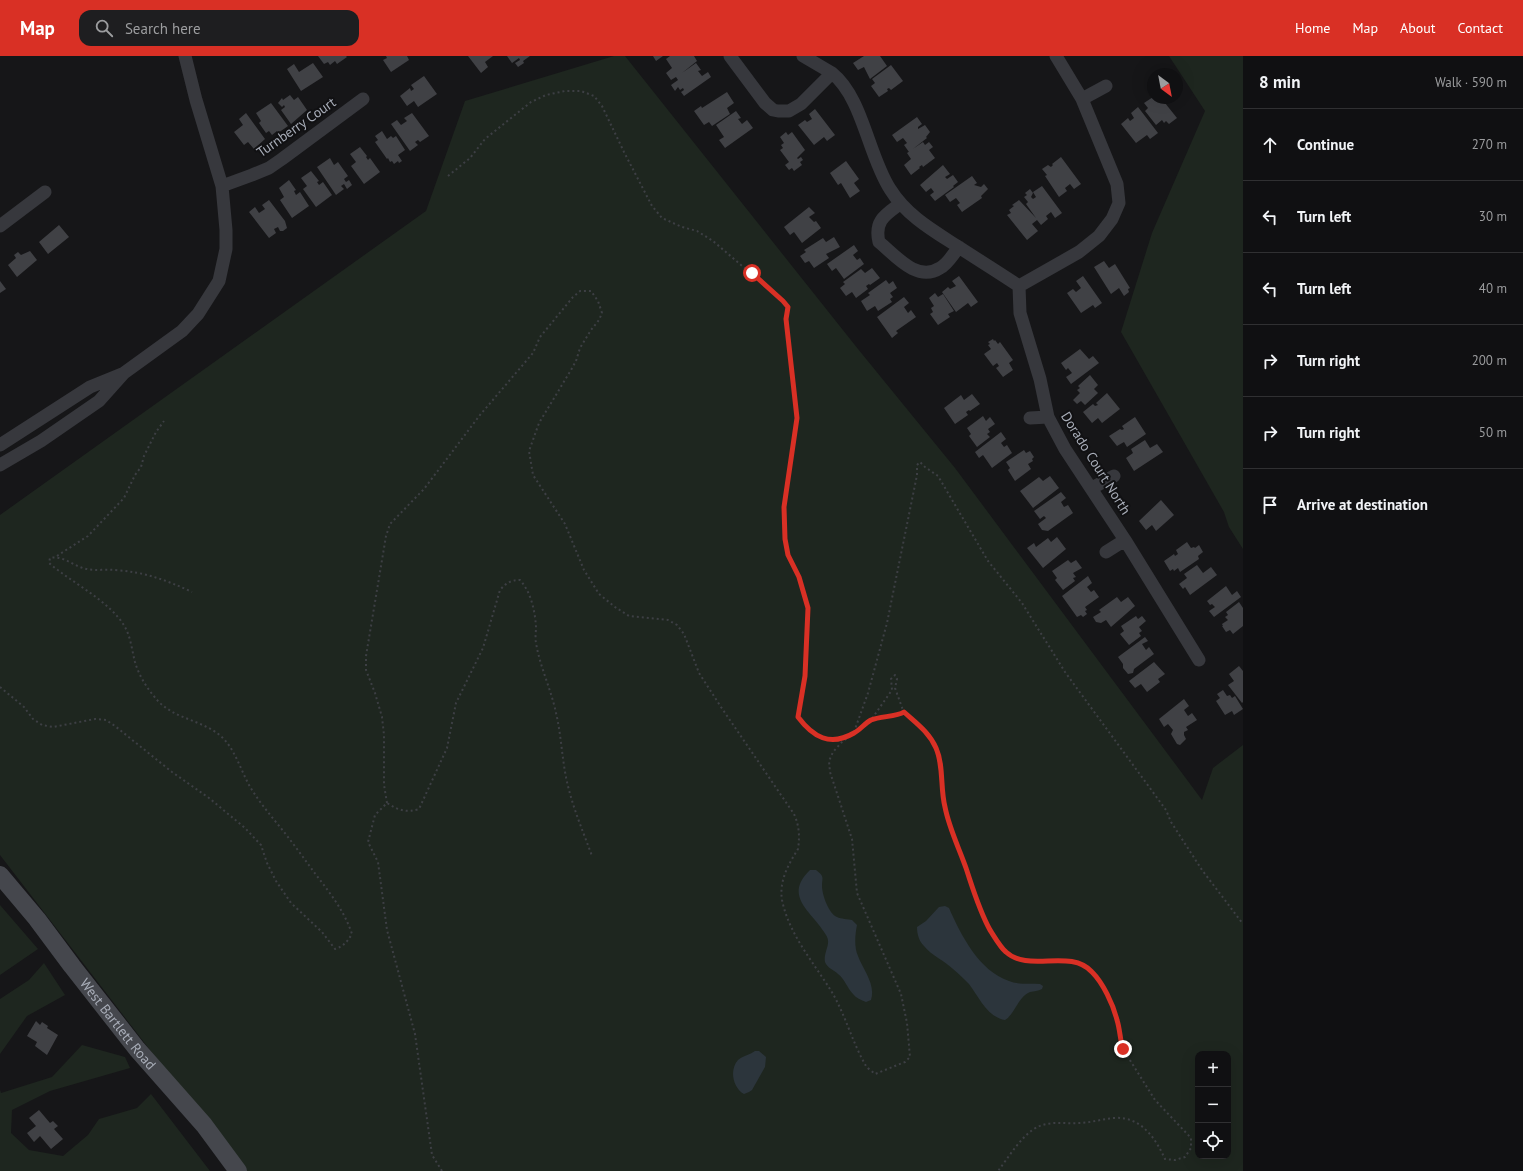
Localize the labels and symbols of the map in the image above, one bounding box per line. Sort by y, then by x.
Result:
north arrow [1147,68,1183,104]
street label: Turnberry Court [253,93,339,161]
route start [743,264,761,282]
street label: Dorado Court North [1057,408,1135,518]
street label: West Bartlett Road [76,975,160,1073]
route end [1114,1040,1132,1058]

